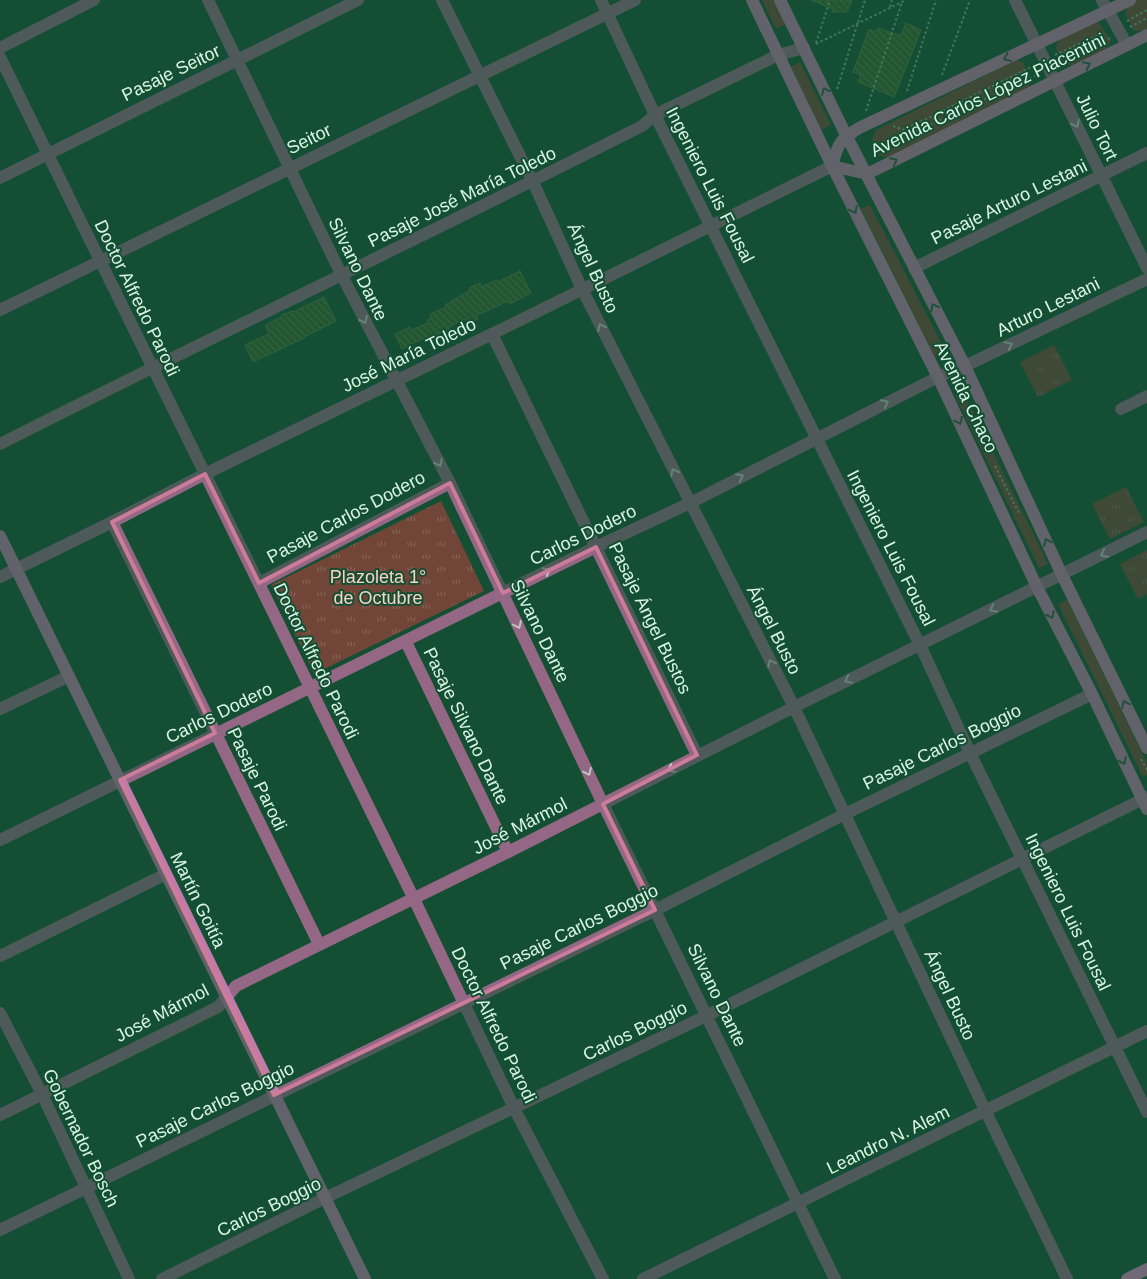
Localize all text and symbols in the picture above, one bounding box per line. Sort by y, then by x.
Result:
street label: Avenida Carlos López Piacentini [867,29,1109,161]
street label: Pasaje Seitor [119,41,223,105]
one-way arrow [1003,52,1012,63]
one-way arrow [1082,61,1091,71]
one-way arrow [821,87,831,96]
street label: Julio Tort [1072,90,1122,164]
street label: Ingeniero Luis Fousal [662,104,758,266]
one-way arrow [1070,119,1080,128]
street label: Seitor [283,120,335,158]
street label: Pasaje José María Toledo [365,143,559,251]
street label: Pasaje Arturo Lestani [928,156,1090,248]
one-way arrow [889,157,898,167]
one-way arrow [848,204,858,213]
street label: Silvano Dante [324,214,392,324]
street label: Doctor Alfredo Parodi [91,217,183,379]
street label: Ángel Busto [563,220,623,316]
street label: Arturo Lestani [993,273,1103,341]
one-way arrow [930,304,940,313]
street label: José María Toledo [339,314,479,396]
one-way arrow [358,314,368,323]
one-way arrow [597,323,607,332]
street label: Avenida Chaco [930,338,1002,456]
one-way arrow [1003,341,1012,351]
one-way arrow [879,400,888,410]
one-way arrow [952,416,963,425]
one-way arrow [433,458,443,467]
street label: Pasaje Carlos Dodero [264,467,428,567]
street label: Ingeniero Luis Fousal [843,467,939,629]
one-way arrow [670,468,680,477]
one-way arrow [735,473,744,483]
street label: Carlos Dodero [526,501,640,569]
street label: Pasaje Ángel Bustos [605,539,695,697]
one-way arrow [1043,539,1053,548]
one-way arrow [1100,547,1109,558]
park label: Plazoleta 1° de Octubre [330,567,426,608]
one-way arrow [541,567,550,577]
street label: Silvano Dante [506,576,574,686]
street label: Doctor Alfredo Parodi [270,580,362,742]
street label: Ángel Busto [743,582,805,678]
one-way arrow [989,602,998,613]
one-way arrow [1045,610,1055,619]
one-way arrow [512,620,522,629]
street label: Pasaje Silvano Dante [419,644,513,808]
one-way arrow [768,660,778,669]
one-way arrow [844,674,853,684]
street label: Carlos Dodero [162,679,276,747]
street label: Pasaje Carlos Boggio [860,700,1024,794]
one-way arrow [1121,700,1132,709]
street label: Pasaje Parodi [223,724,291,834]
one-way arrow [1117,755,1127,764]
one-way arrow [667,763,676,773]
one-way arrow [582,767,592,776]
street label: José Mármol [470,794,570,858]
street label: Ingeniero Luis Fousal [1021,830,1115,994]
street label: Martín Goitía [166,849,230,952]
street label: Pasaje Carlos Boggio [497,880,661,974]
street label: Silvano Dante [683,940,751,1050]
street label: Doctor Alfredo Parodi [448,944,540,1106]
street label: Ángel Busto [920,947,980,1043]
street label: José Mármol [112,980,212,1046]
street label: Carlos Boggio [580,997,690,1065]
street label: Pasaje Carlos Boggio [133,1058,297,1152]
street label: Gobernador Bosch [39,1066,123,1210]
street label: Leandro N. Alem [823,1102,953,1178]
street label: Carlos Boggio [214,1173,324,1241]

